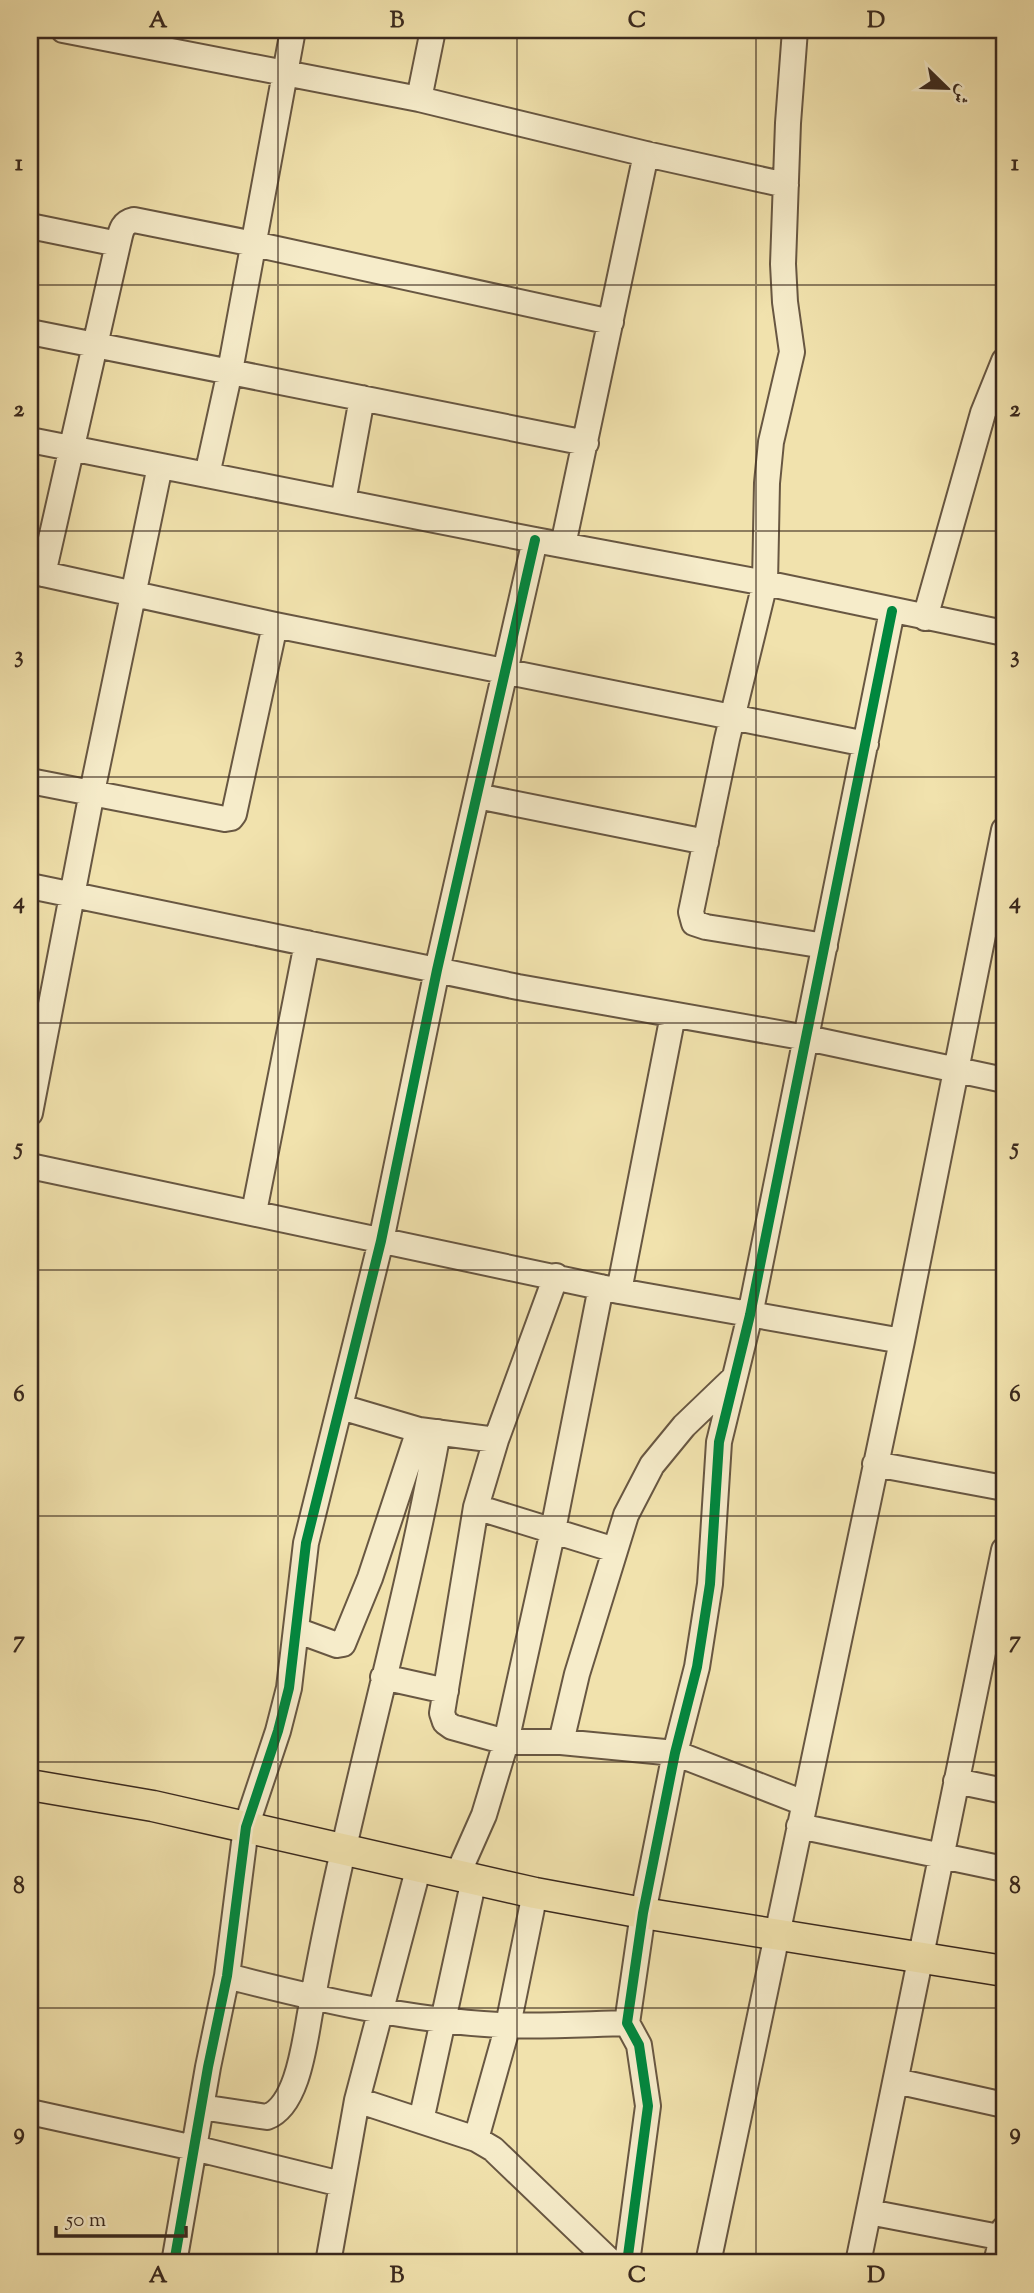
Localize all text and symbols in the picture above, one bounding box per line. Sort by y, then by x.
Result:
text: A [149,5,168,38]
text: B [390,5,405,38]
text: C [628,5,646,38]
text: D [867,5,885,38]
north arrow [912,52,982,122]
text: ش [944,80,976,108]
text: 1 [15,148,23,181]
text: 1 [1011,148,1019,181]
text: 2 [14,394,25,427]
text: 2 [1010,394,1021,427]
text: 3 [14,640,24,673]
text: 3 [1010,640,1020,673]
text: 4 [12,886,25,919]
text: 4 [1008,886,1021,919]
text: 5 [13,1132,23,1165]
text: 5 [1009,1132,1019,1165]
text: 6 [13,1379,25,1412]
text: 6 [1009,1379,1021,1412]
text: 7 [13,1625,25,1658]
text: 7 [1009,1625,1021,1658]
text: 8 [13,1871,25,1904]
text: 8 [1009,1871,1021,1904]
text: 9 [13,2117,25,2150]
text: 9 [1009,2117,1021,2150]
scale bar [56,2195,186,2239]
text: 50 m [65,2206,106,2236]
text: A [149,2260,168,2293]
text: B [390,2260,405,2293]
text: C [628,2260,646,2293]
text: D [867,2260,885,2293]

